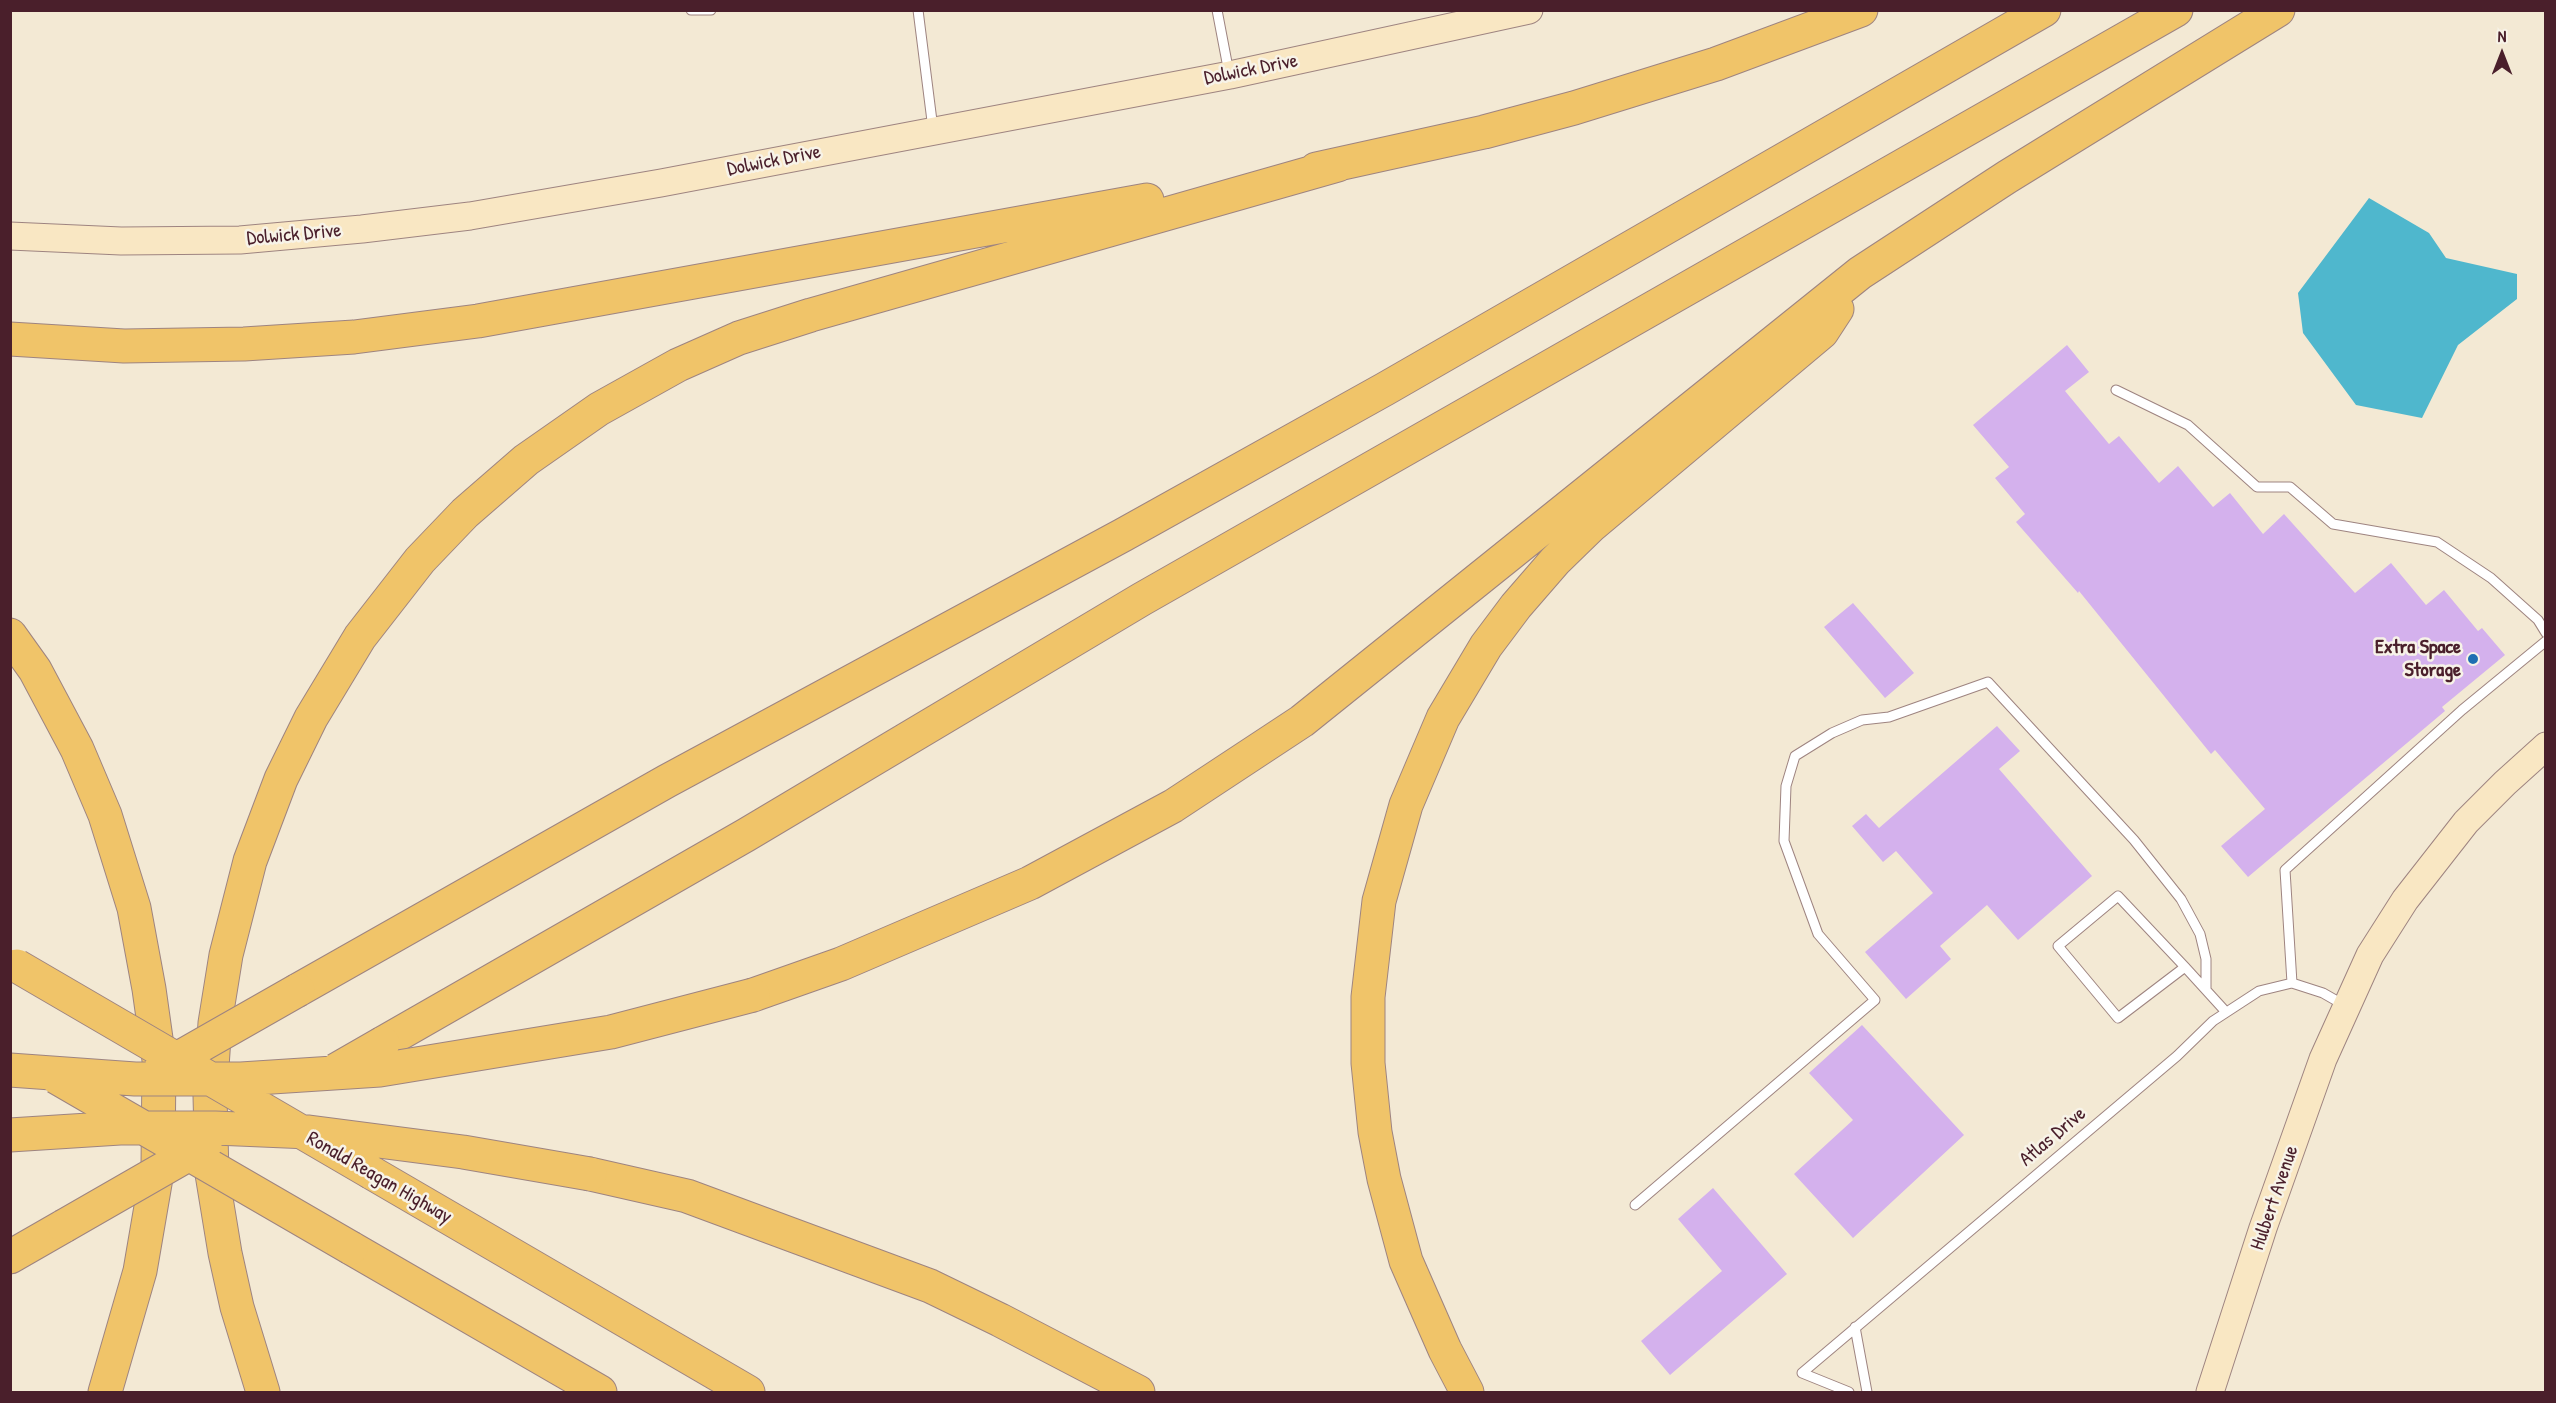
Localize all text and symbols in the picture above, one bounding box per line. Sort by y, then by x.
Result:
north arrow [2472,24,2532,84]
text: N [2498,25,2506,47]
street label: Dolwick Drive [1202,49,1300,91]
street label: Dolwick Drive [725,140,823,182]
street label: Dolwick Drive [246,219,342,251]
place label: Extra Space Storage [2375,636,2461,683]
marker: Extra Space Storage [2466,652,2480,666]
street label: Atlas Drive [2015,1102,2091,1172]
street label: Ronald Reagan Highway [302,1127,456,1229]
street label: Hulbert Avenue [2246,1143,2304,1253]

